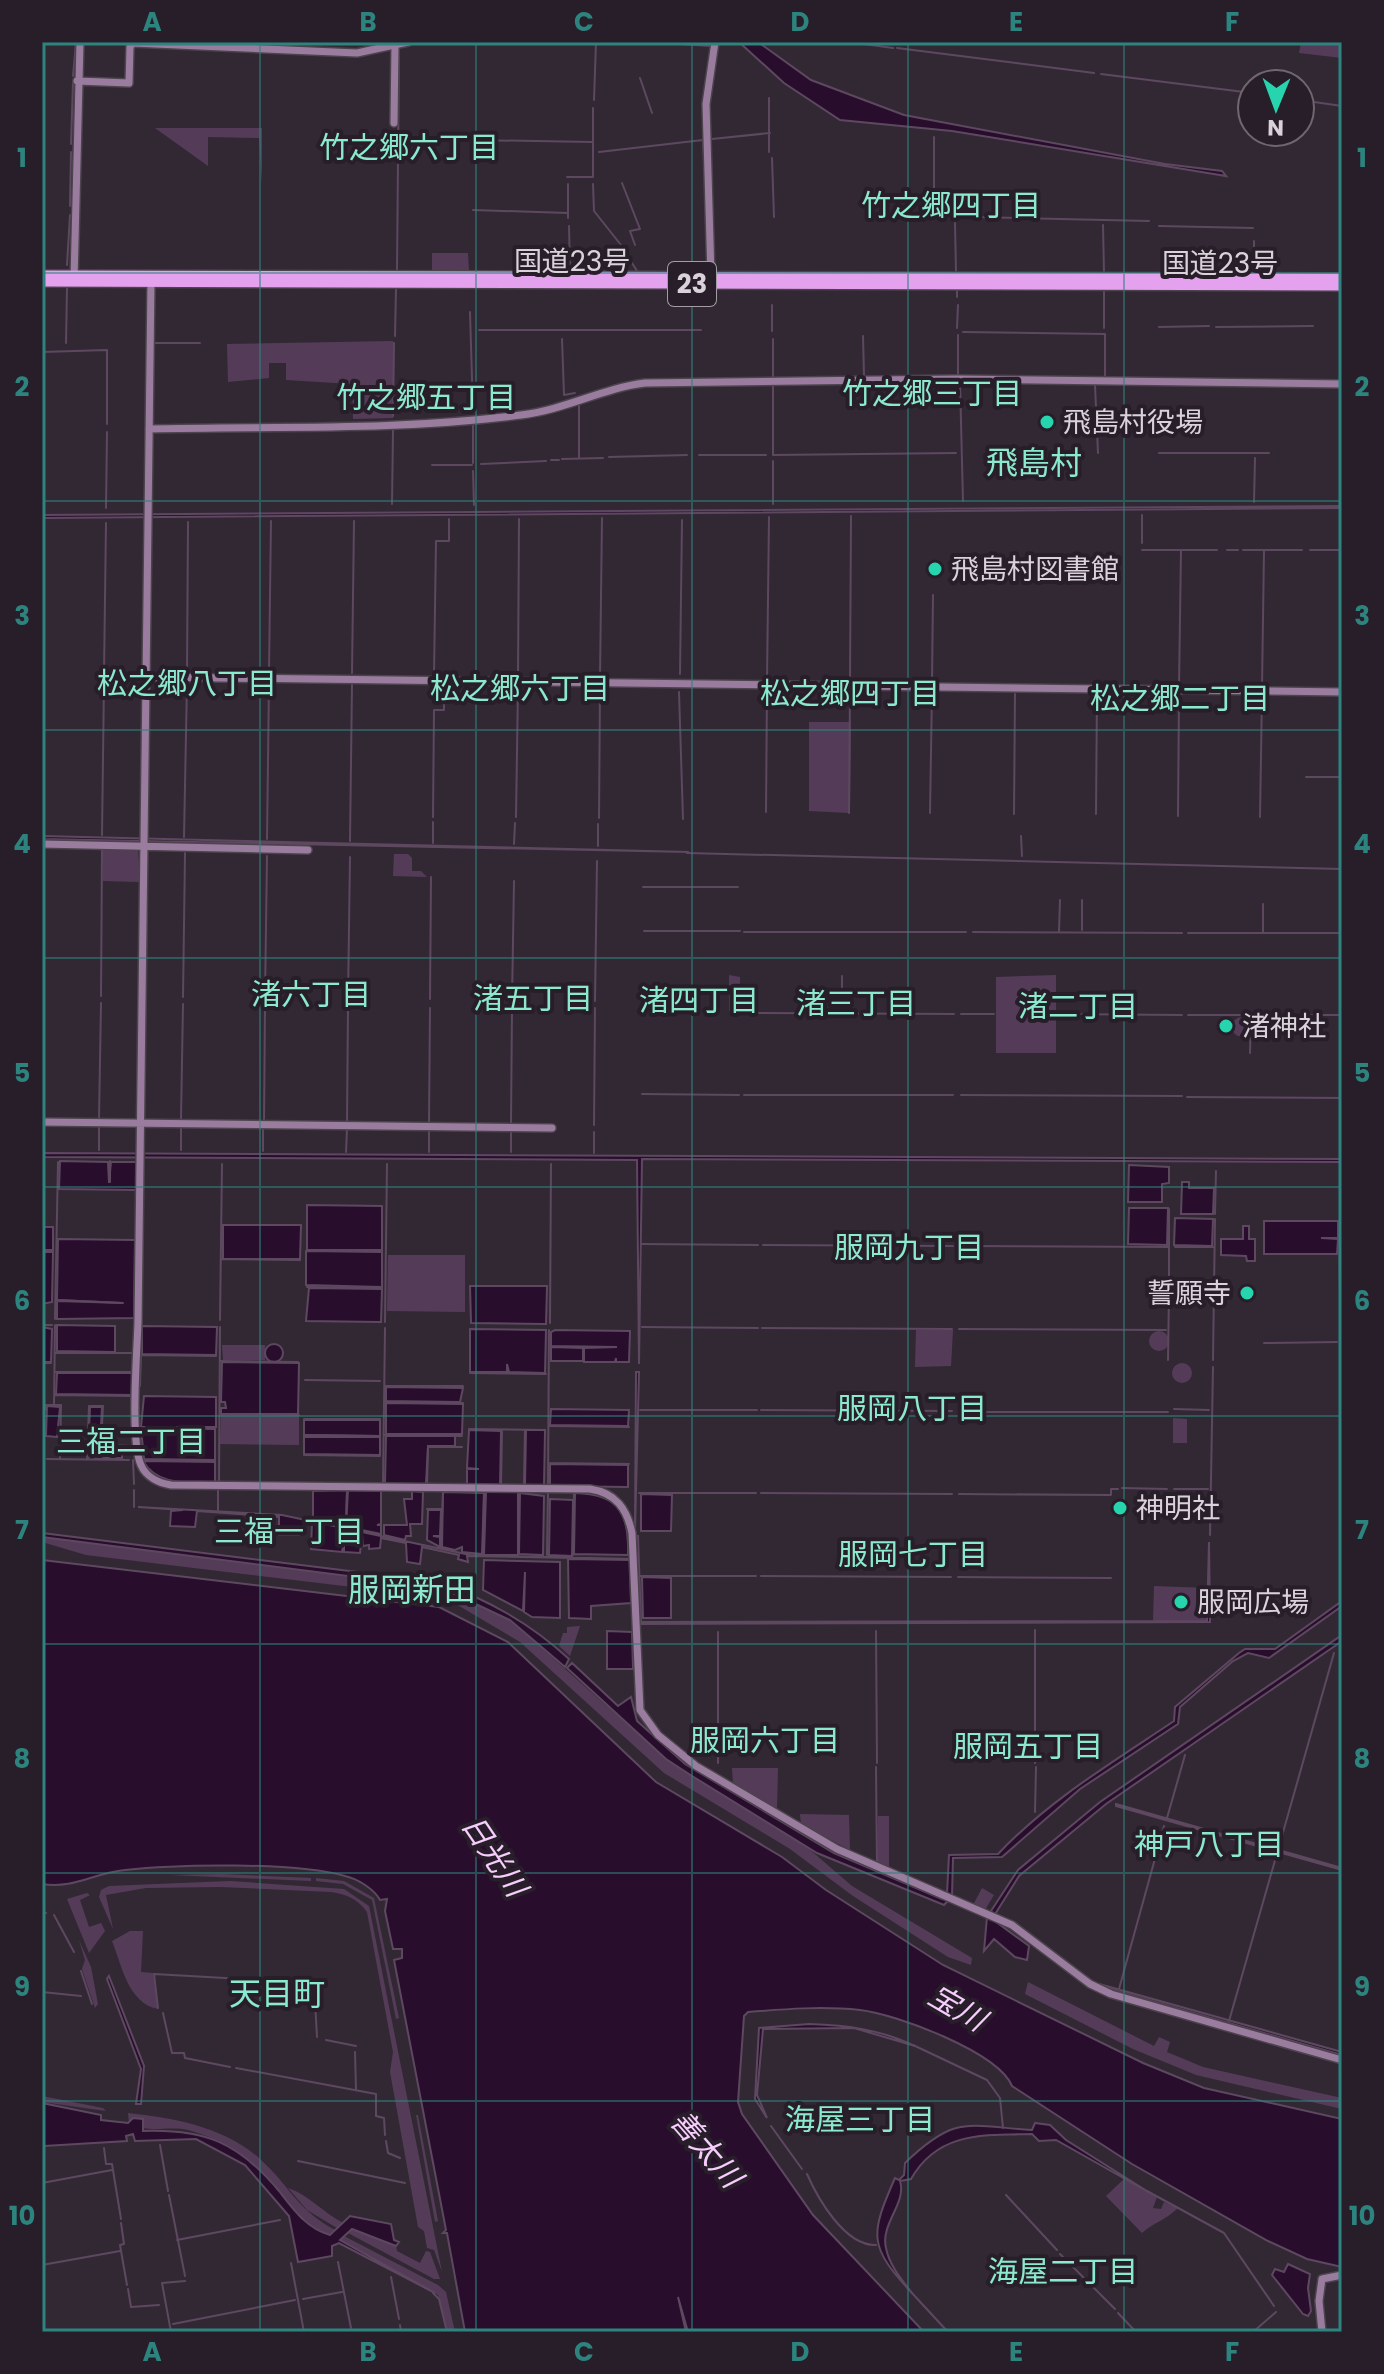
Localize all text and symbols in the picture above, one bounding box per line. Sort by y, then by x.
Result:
text: A [142,4,162,40]
text: B [359,4,377,40]
text: C [574,4,594,40]
text: D [791,4,810,40]
text: E [1009,4,1023,40]
text: F [1225,4,1239,40]
north arrow [1236,68,1316,148]
text: N [1267,112,1284,143]
district label: 竹之郷六丁目 [319,126,499,169]
text: 1 [17,140,27,176]
text: 1 [1357,140,1367,176]
district label: 竹之郷四丁目 [861,184,1041,227]
street label: 国道23号 [514,242,630,281]
street label: 国道23号 [1162,244,1278,283]
road number: 23 [668,262,716,306]
text: 2 [15,369,30,405]
text: 2 [1355,369,1370,405]
district label: 竹之郷三丁目 [842,372,1022,415]
district label: 竹之郷五丁目 [336,376,516,419]
place label: 飛島村役場 [1063,403,1203,442]
marker: 飛島村役場 [1038,413,1056,431]
district label: 飛島村 [986,440,1082,485]
place label: 飛島村図書館 [951,550,1119,589]
marker: 飛島村図書館 [926,560,944,578]
text: 3 [14,598,30,634]
text: 3 [1354,598,1370,634]
district label: 松之郷八丁目 [97,662,277,705]
district label: 松之郷六丁目 [430,667,610,710]
district label: 松之郷四丁目 [760,672,940,715]
district label: 松之郷二丁目 [1090,677,1270,720]
text: 4 [13,826,31,862]
text: 4 [1353,826,1371,862]
district label: 渚六丁目 [251,973,371,1016]
district label: 渚五丁目 [473,977,593,1020]
district label: 渚四丁目 [639,979,759,1022]
district label: 渚三丁目 [796,982,916,1025]
district label: 渚二丁目 [1018,985,1138,1028]
place label: 渚神社 [1242,1007,1326,1046]
marker: 渚神社 [1217,1017,1235,1035]
text: 5 [14,1055,30,1091]
text: 5 [1354,1055,1370,1091]
district label: 服岡九丁目 [834,1226,984,1269]
place label: 誓願寺 [1147,1274,1231,1313]
text: 6 [14,1283,30,1319]
text: 6 [1354,1283,1370,1319]
marker: 誓願寺 [1238,1284,1256,1302]
district label: 服岡八丁目 [837,1387,987,1430]
district label: 三福二丁目 [56,1420,206,1463]
place label: 神明社 [1136,1489,1220,1528]
marker: 神明社 [1111,1499,1129,1517]
district label: 三福一丁目 [214,1510,364,1553]
text: 7 [15,1512,29,1548]
text: 7 [1355,1512,1369,1548]
district label: 服岡七丁目 [838,1533,988,1576]
district label: 服岡新田 [348,1567,476,1612]
place label: 服岡広場 [1197,1583,1309,1622]
marker: 服岡広場 [1172,1593,1190,1611]
district label: 服岡六丁目 [690,1719,840,1762]
district label: 服岡五丁目 [953,1725,1103,1768]
text: 8 [14,1741,30,1777]
text: 8 [1354,1741,1370,1777]
water label: 日光川 [451,1806,539,1908]
district label: 神戸八丁目 [1134,1823,1284,1866]
text: 9 [14,1969,30,2005]
text: 9 [1354,1969,1370,2005]
district label: 天目町 [229,1971,325,2016]
water label: 宝川 [921,1974,997,2043]
district label: 海屋三丁目 [785,2098,935,2141]
water label: 善太川 [661,2101,754,2199]
text: 10 [9,2198,35,2234]
text: 10 [1349,2198,1375,2234]
district label: 海屋二丁目 [988,2250,1138,2293]
text: A [142,2334,162,2370]
text: B [359,2334,377,2370]
text: C [574,2334,594,2370]
text: D [791,2334,810,2370]
text: E [1009,2334,1023,2370]
text: F [1225,2334,1239,2370]

